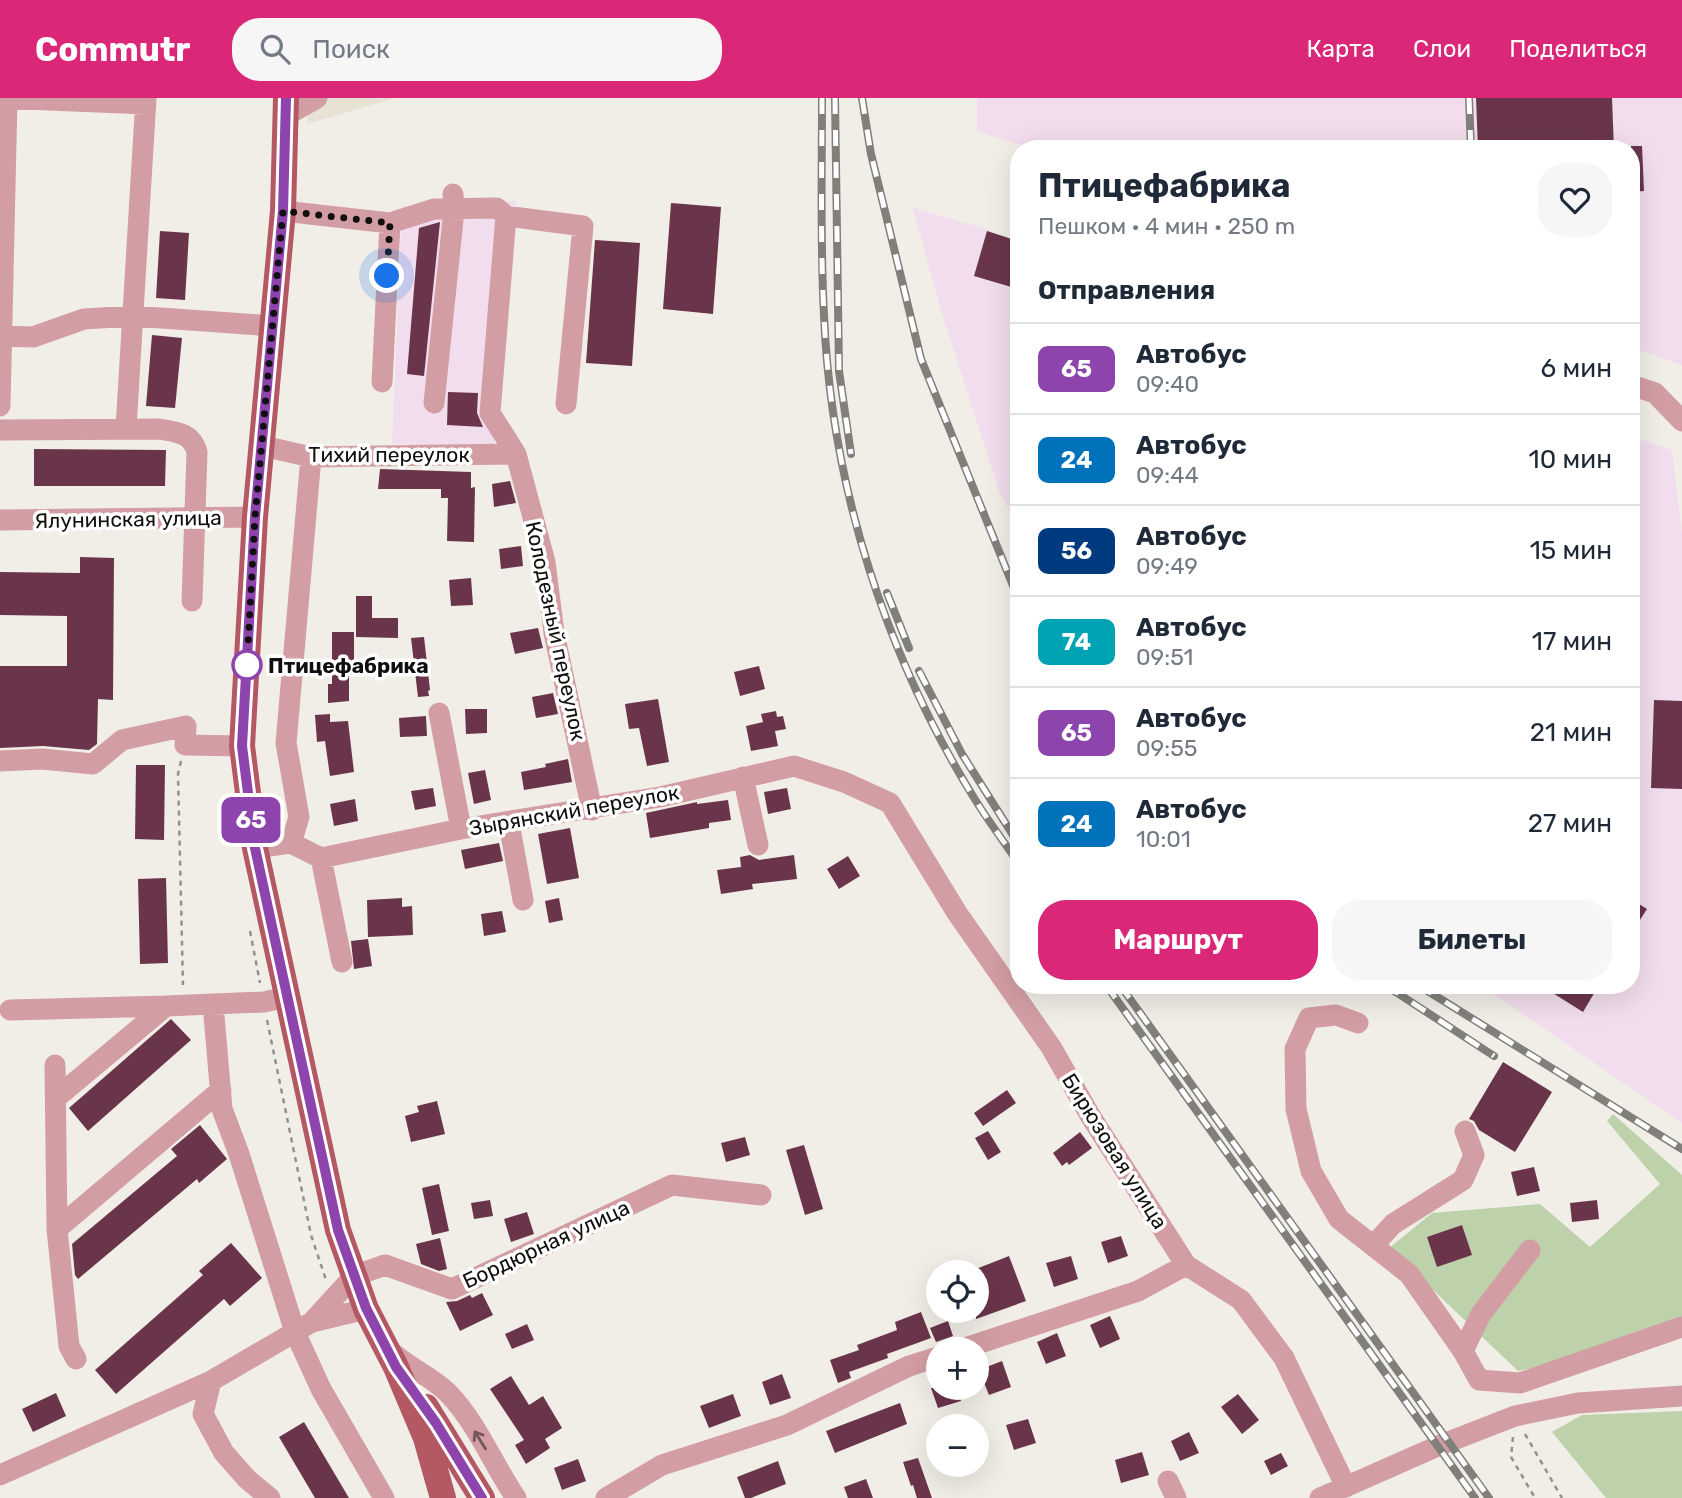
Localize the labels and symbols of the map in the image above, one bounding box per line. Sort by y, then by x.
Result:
your location [369,258,404,293]
street label: Тихий переулок [308,442,470,467]
street label: Ялунинская улица [34,505,222,533]
street label: Колодезный переулок [520,519,592,743]
marker: Птицефабрика [232,650,262,680]
place label: Птицефабрика [268,653,429,678]
street label: Зырянский переулок [467,779,681,841]
line badge: 65 [219,797,282,843]
street label: Бирюзовая улица [1057,1069,1173,1233]
street label: Бордюрная улица [459,1194,633,1294]
one-way arrow [473,1431,488,1450]

